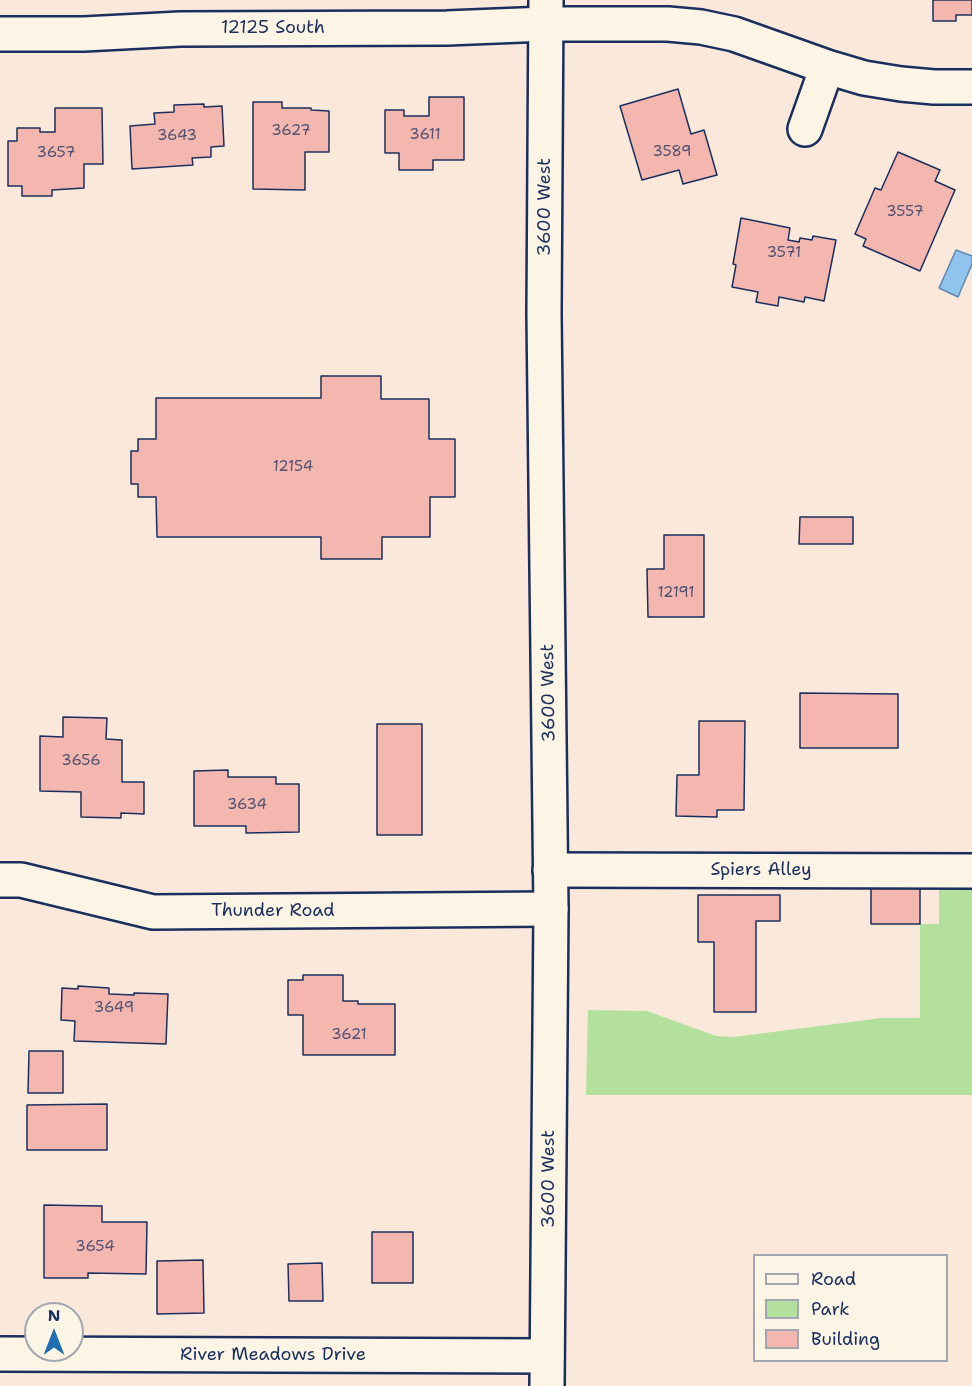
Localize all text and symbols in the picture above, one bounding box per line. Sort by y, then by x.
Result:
street label: 12125 South [221,17,325,39]
house number: 3627 [271,122,311,140]
house number: 3611 [409,126,441,144]
house number: 3643 [157,127,197,145]
house number: 3589 [652,143,692,161]
house number: 3657 [37,144,75,162]
street label: 3600 West [534,158,556,256]
house number: 3557 [886,203,924,221]
house number: 3571 [767,244,801,262]
house number: 12154 [273,458,313,476]
house number: 12191 [657,584,695,602]
street label: 3600 West [537,644,561,742]
house number: 3656 [61,752,101,770]
house number: 3634 [227,796,267,814]
street label: Spiers Alley [710,859,812,881]
street label: Thunder Road [211,900,335,922]
house number: 3649 [94,999,134,1017]
house number: 3621 [331,1026,367,1044]
street label: 3600 West [538,1130,560,1228]
house number: 3654 [75,1238,115,1256]
legend [753,1254,948,1362]
text: Road [811,1267,856,1291]
text: Park [811,1297,850,1321]
north arrow [24,1302,84,1362]
text: N [48,1305,60,1326]
text: Building [811,1327,880,1351]
street label: River Meadows Drive [180,1344,366,1366]

